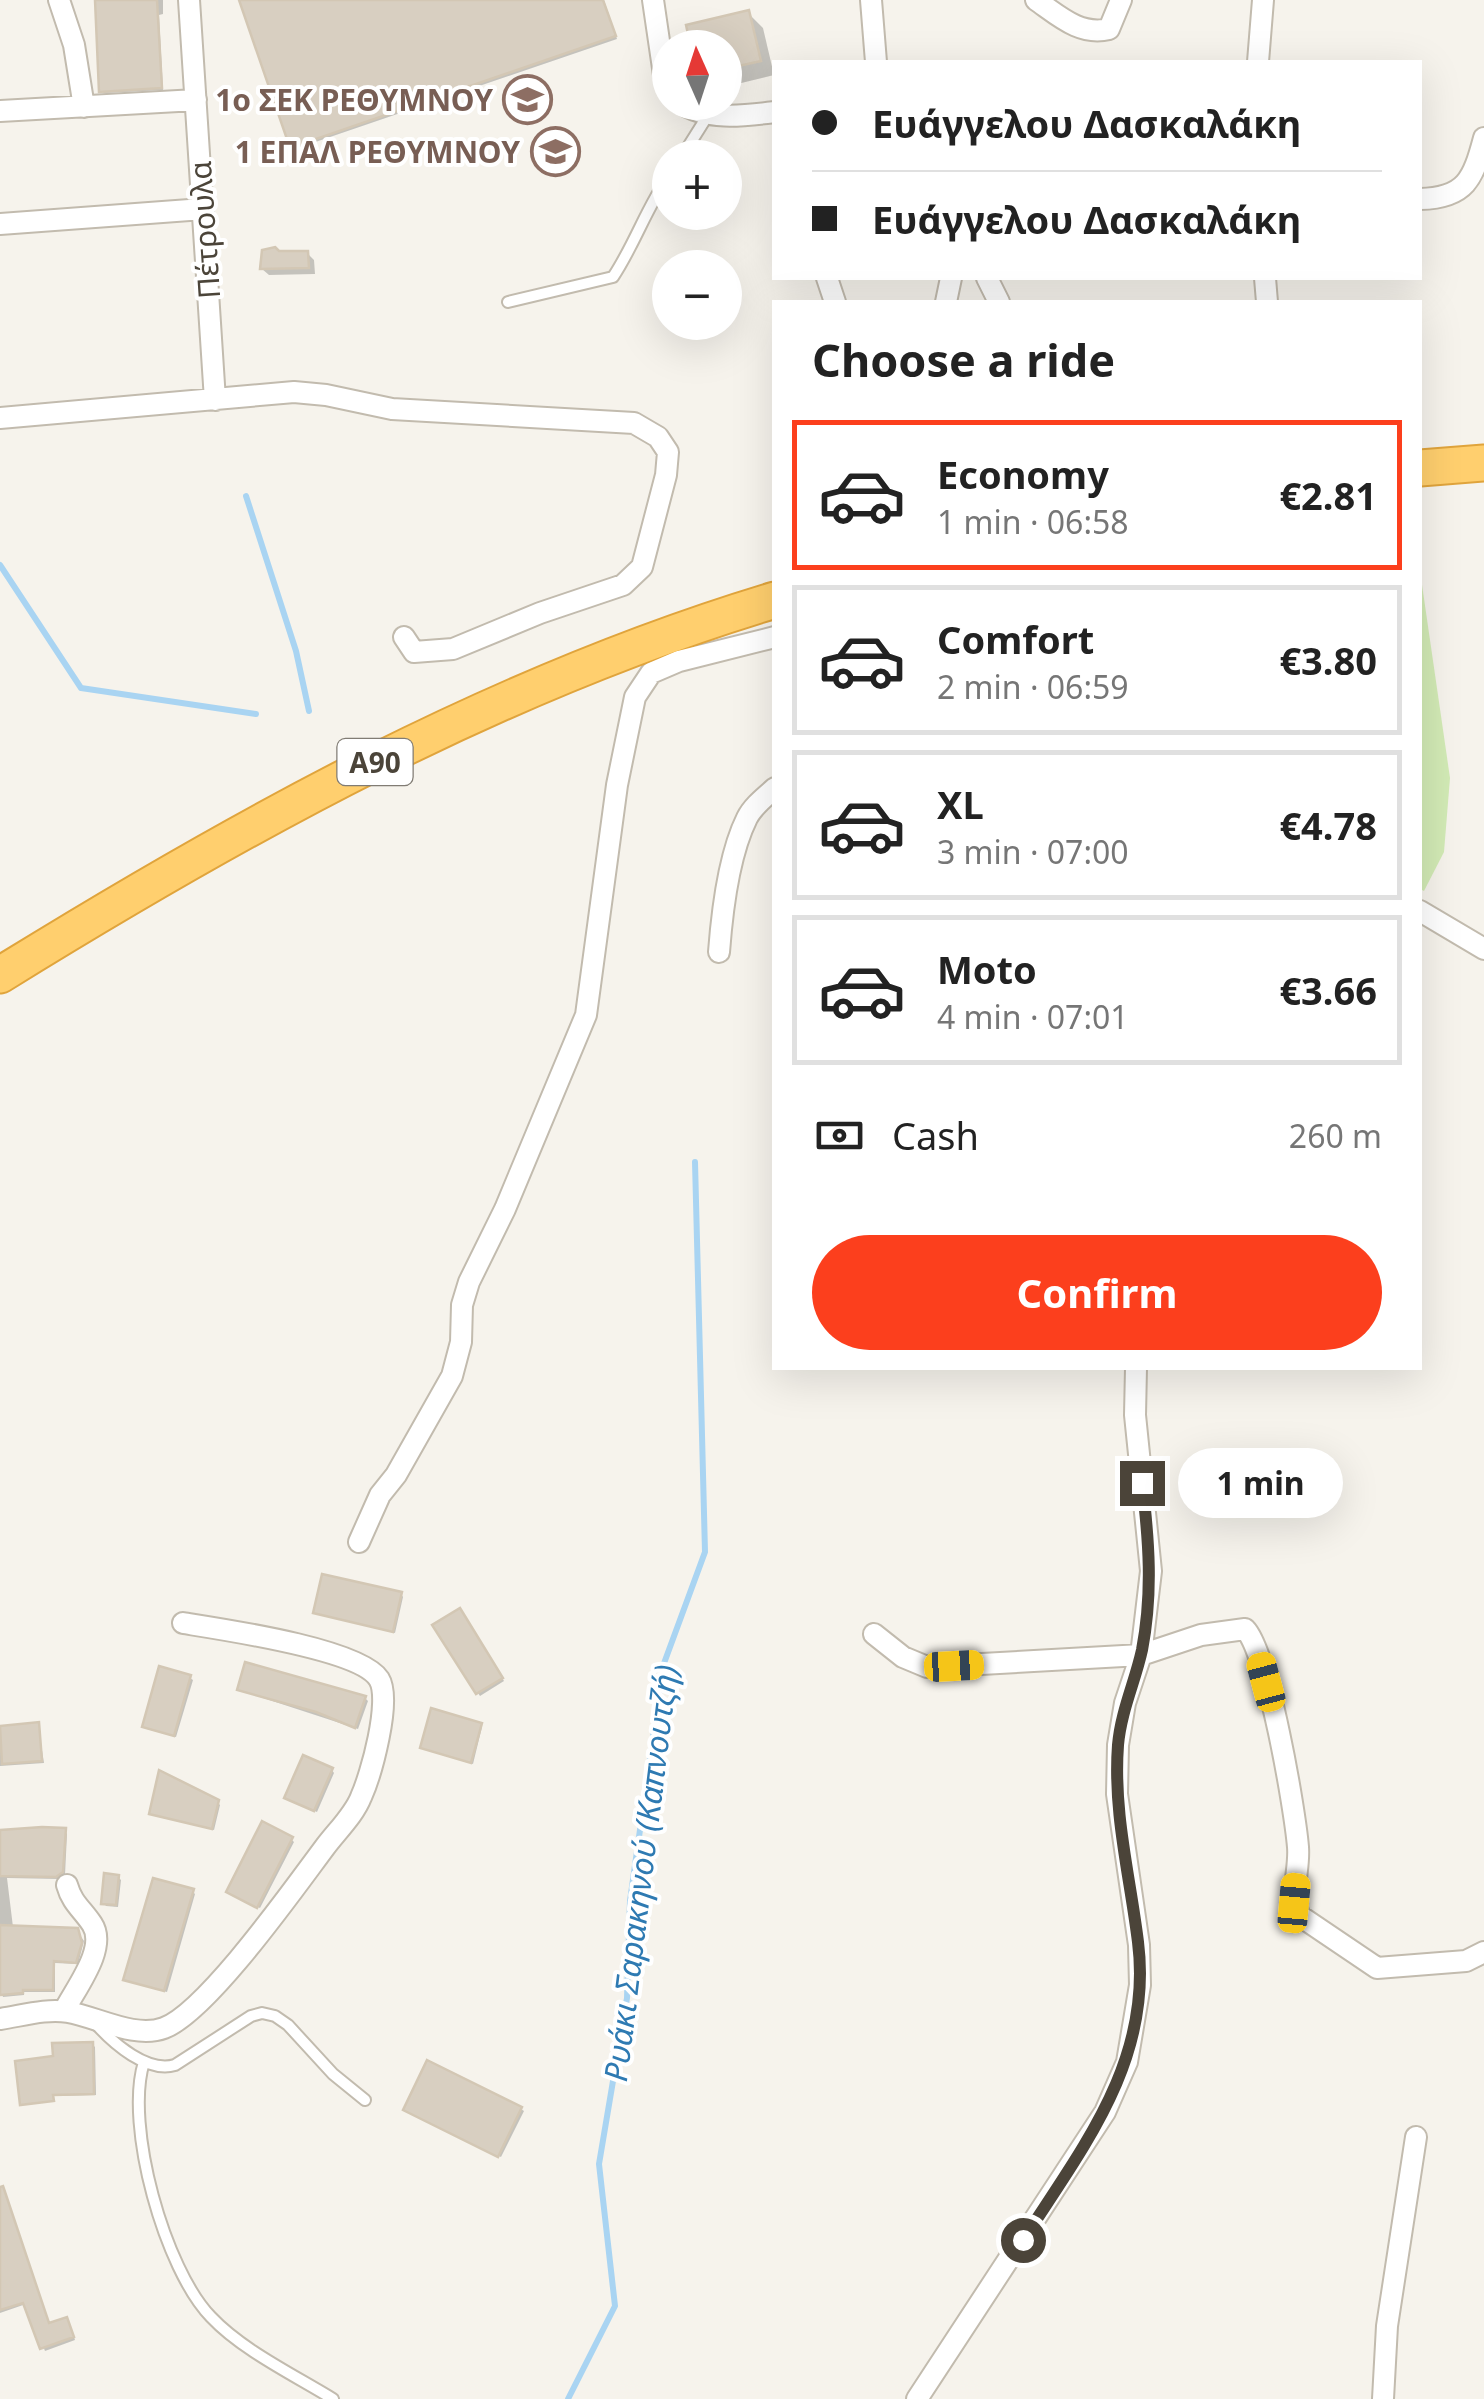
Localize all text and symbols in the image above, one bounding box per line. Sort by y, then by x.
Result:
north arrow [652,30,742,120]
map controls [652,30,742,340]
school or university icon: 1ο ΣΕΚ ΡΕΘΥΜΝΟΥ [502,73,554,125]
place label: 1ο ΣΕΚ ΡΕΘΥΜΝΟΥ [215,79,493,120]
text: Ευάγγελου Δασκαλάκη [872,97,1301,149]
school or university icon: 1 ΕΠΑΛ ΡΕΘΥΜΝΟΥ [529,125,581,177]
place label: 1 ΕΠΑΛ ΡΕΘΥΜΝΟΥ [235,131,520,172]
button: + [652,140,742,230]
street label: Πέτρουλα [179,159,229,300]
text: Ευάγγελου Δασκαλάκη [872,193,1301,245]
button: − [652,250,742,340]
text: Choose a ride [812,329,1115,390]
text: Economy [937,448,1109,500]
icon: car [817,450,907,540]
text: €2.81 [1279,469,1377,521]
text: 1 min · 06:58 [937,500,1129,543]
text: Comfort [937,613,1094,665]
icon: car [817,615,907,705]
text: €3.80 [1279,634,1377,686]
text: 2 min · 06:59 [937,665,1129,708]
road number: Α90 [338,739,412,785]
text: XL [937,778,984,830]
icon: car [817,780,907,870]
text: €4.78 [1279,799,1377,851]
text: 3 min · 07:00 [937,830,1129,873]
text: Moto [937,943,1037,995]
icon: car [817,945,907,1035]
text: €3.66 [1279,964,1377,1016]
text: 4 min · 07:01 [937,995,1129,1038]
icon: cash [812,1108,867,1163]
text: Cash [892,1109,979,1161]
text: 260 m [1289,1114,1382,1157]
button: Confirm [812,1235,1382,1350]
callout: 1 min [1177,1448,1342,1518]
route end [1120,1461,1165,1506]
text: 1 min [1216,1461,1305,1504]
car [923,1649,985,1683]
car [1244,1649,1288,1715]
water label: Ρυάκι Σαρακηνού (Καπνουτζή) [593,1662,687,2084]
car [1276,1872,1312,1934]
route start [1001,2218,1046,2263]

